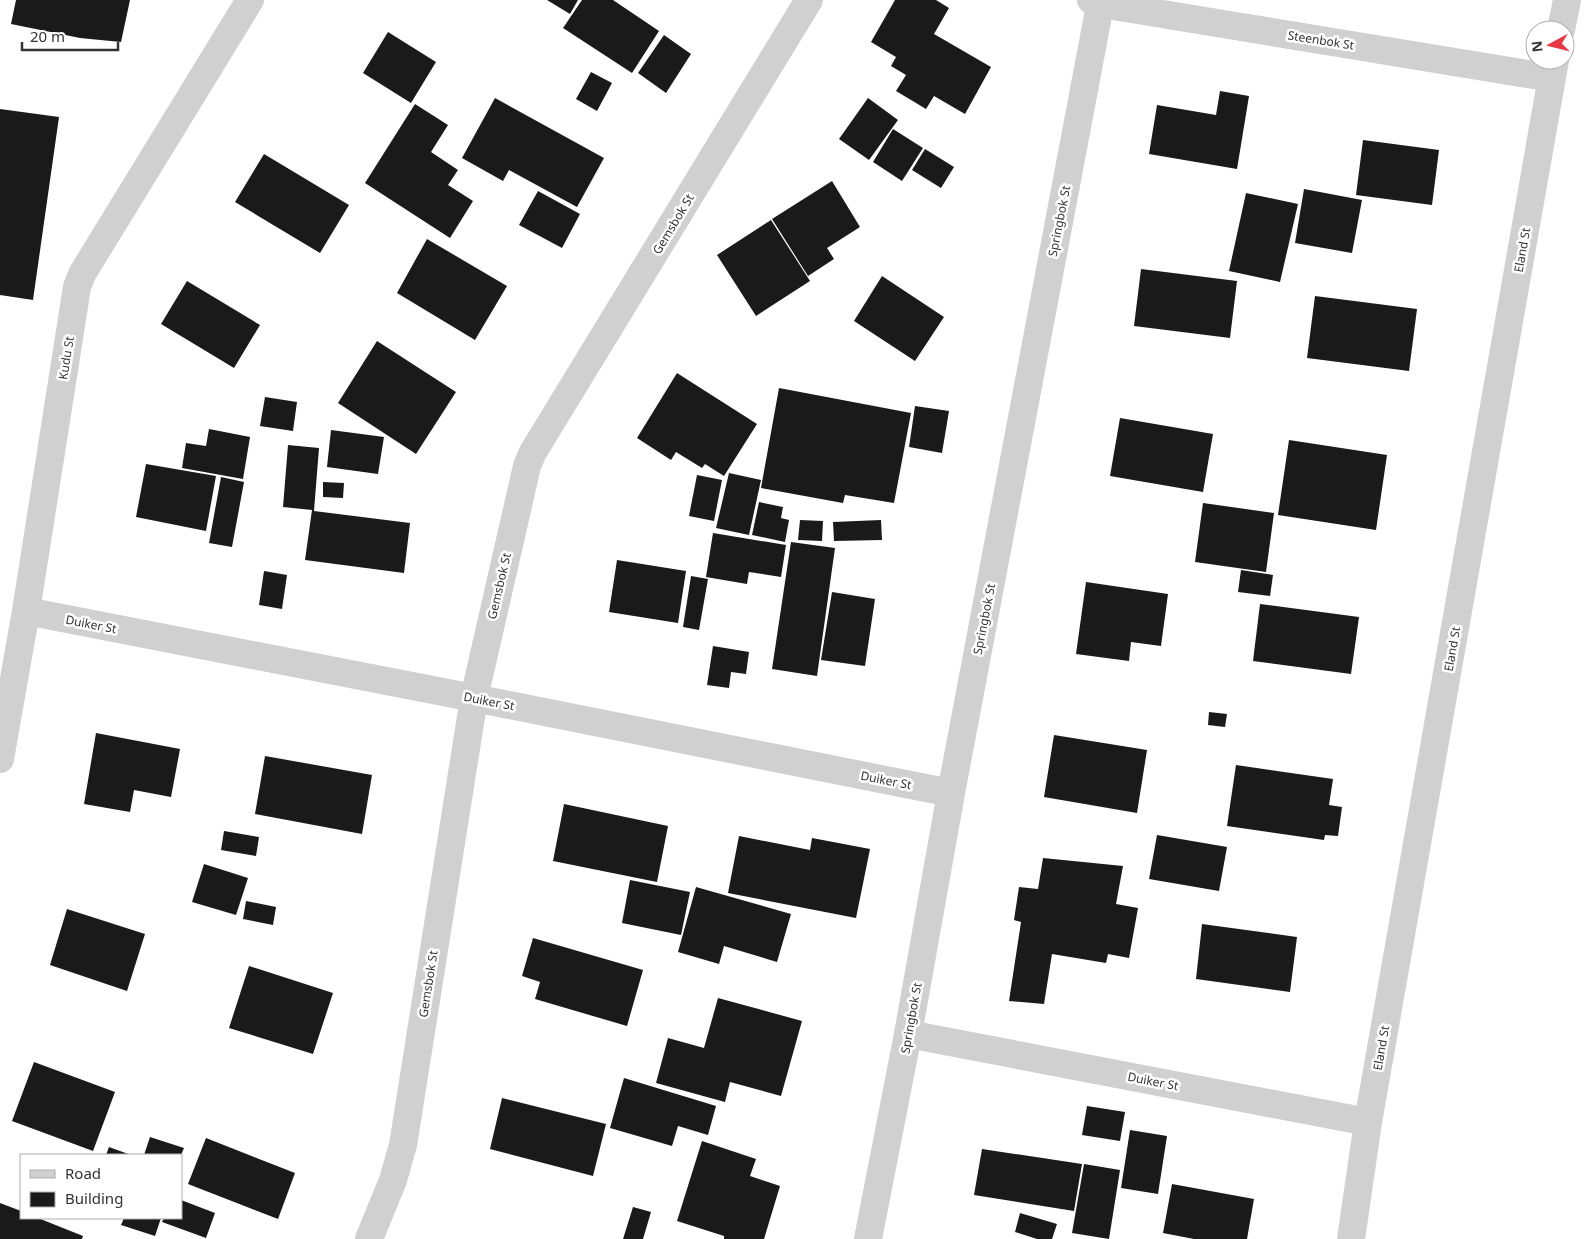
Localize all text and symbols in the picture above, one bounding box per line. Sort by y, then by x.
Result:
scale bar [22,20,119,52]
north arrow [1525,20,1575,70]
text: 20 m [30,26,65,46]
street label: Steenbok St [1287,26,1356,54]
text: N [1526,40,1547,53]
street label: Springbok St [1044,183,1074,258]
street label: Gemsbok St [648,190,698,257]
street label: Eland St [1510,226,1534,274]
street label: Kudu St [54,334,78,381]
street label: Gemsbok St [483,551,515,621]
street label: Springbok St [969,581,999,656]
street label: Duiker St [64,611,119,637]
street label: Eland St [1440,625,1464,673]
street label: Duiker St [462,688,517,714]
street label: Duiker St [859,767,914,793]
street label: Gemsbok St [414,949,442,1019]
street label: Springbok St [896,980,926,1055]
street label: Eland St [1369,1024,1393,1072]
street label: Duiker St [1126,1068,1181,1094]
legend [20,1154,182,1219]
text: Road [65,1163,101,1183]
text: Building [65,1188,123,1208]

